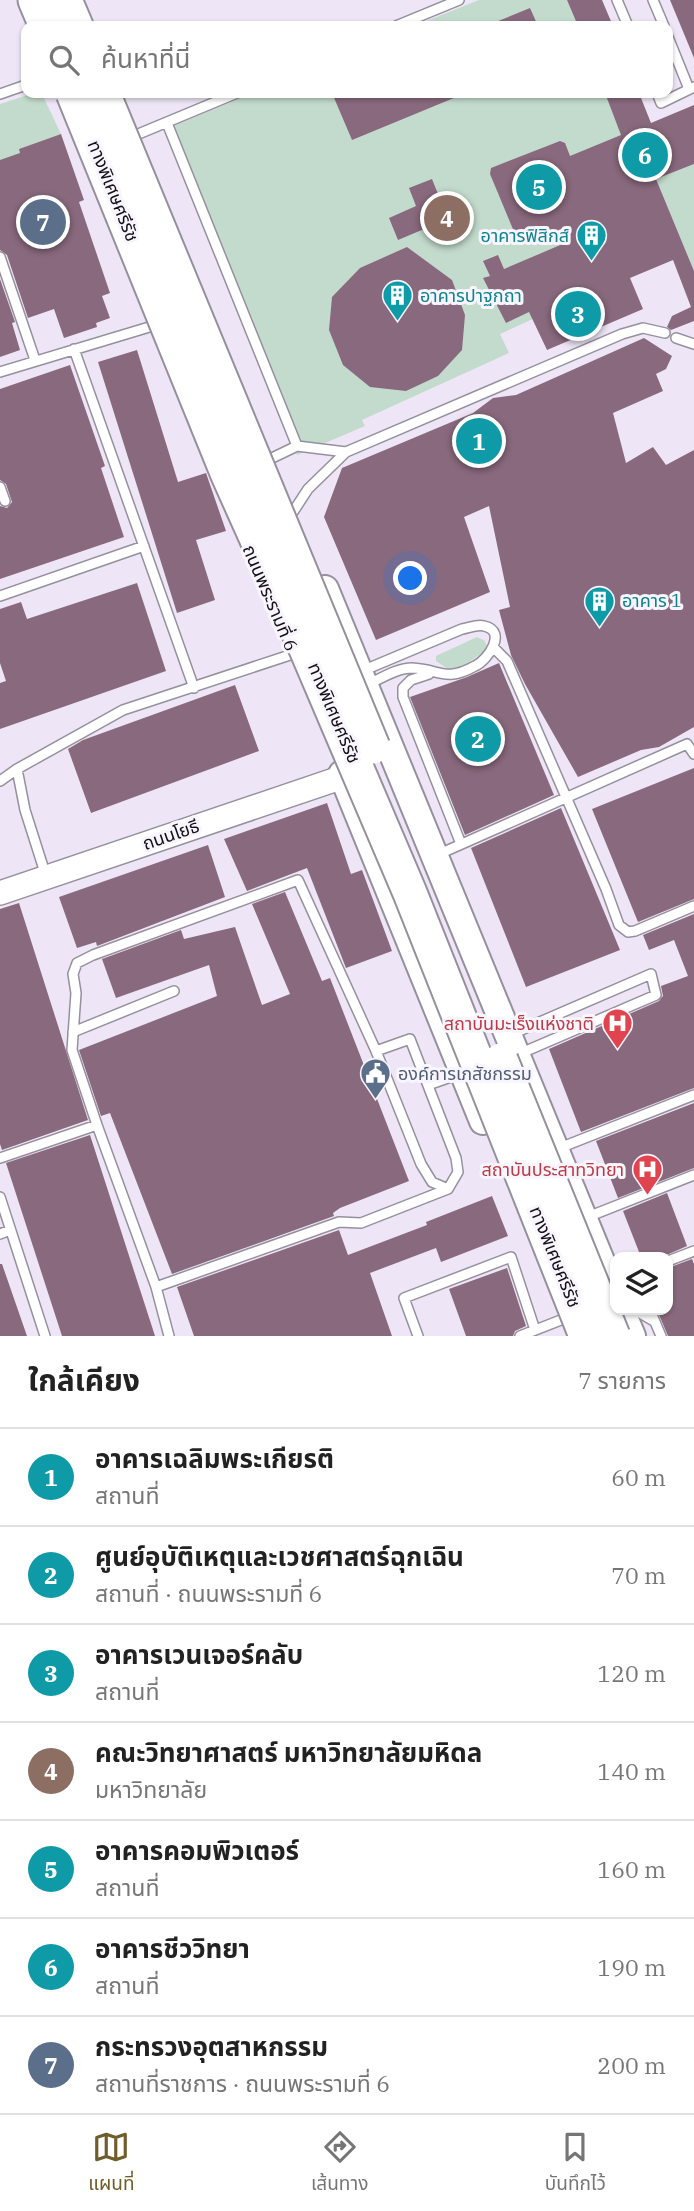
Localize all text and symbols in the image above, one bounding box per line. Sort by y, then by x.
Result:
search box [21,21,673,98]
icon: search [45,41,83,79]
text: ค้นหาที่นี่ [101,41,191,75]
pin: 6 [622,129,668,181]
street label: ทางพิเศษศรีรัช [83,137,144,245]
pin: 5 [516,161,562,213]
pin: 4 [424,192,470,244]
pin: 7 [20,196,66,248]
building icon: อาคารฟิสิกส์ [575,219,609,263]
place label: อาคารฟิสิกส์ [481,224,569,247]
building icon: อาคารปาฐกถา [380,279,414,323]
place label: อาคารปาฐกถา [420,284,522,307]
pin: 3 [555,288,601,340]
pin: 1 [456,415,502,467]
street label: ถนนพระรามที่ 6 [238,541,304,654]
your location [393,561,427,595]
building icon: อาคาร 1 [582,584,616,628]
place label: อาคาร 1 [622,589,682,612]
street label: ทางพิเศษศรีรัช [303,659,366,767]
pin: 2 [455,713,501,765]
street label: ถนนโยธี [139,814,202,855]
hospital icon: สถาบันมะเร็งแห่งชาติ [600,1007,634,1051]
place label: สถาบันมะเร็งแห่งชาติ [444,1012,594,1035]
public building icon: องค์การเภสัชกรรม [358,1057,392,1101]
place label: องค์การเภสัชกรรม [398,1062,532,1085]
hospital icon: สถาบันประสาทวิทยา [630,1153,664,1197]
place label: สถาบันประสาทวิทยา [482,1158,624,1181]
street label: ทางพิเศษศรีรัช [525,1203,586,1311]
map controls [610,1252,673,1315]
button: layers [610,1252,673,1315]
text: ใกล้เคียง [28,1360,140,1399]
text: 7 รายการ [578,1365,666,1395]
text: อาคารเฉลิมพระเกียรติ [95,1441,334,1475]
text: 1 [44,1462,58,1492]
text: 60 m [611,1462,666,1492]
text: สถานที่ [95,1480,159,1510]
text: ศูนย์อุบัติเหตุและเวชศาสตร์ฉุกเฉิน [95,1539,464,1573]
text: 2 [44,1560,58,1590]
text: 70 m [611,1560,666,1590]
text: สถานที่ · ถนนพระรามที่ 6 [95,1578,322,1608]
text: อาคารเวนเจอร์คลับ [95,1637,303,1671]
text: 3 [44,1658,58,1688]
text: 120 m [597,1658,666,1688]
text: สถานที่ [95,1676,159,1706]
text: คณะวิทยาศาสตร์ มหาวิทยาลัยมหิดล [95,1735,482,1769]
text: 4 [44,1756,58,1786]
text: 140 m [597,1756,666,1786]
text: มหาวิทยาลัย [95,1774,207,1804]
text: อาคารคอมพิวเตอร์ [95,1833,299,1867]
text: 5 [44,1854,58,1884]
text: 160 m [597,1854,666,1884]
text: สถานที่ [95,1872,159,1902]
text: อาคารชีววิทยา [95,1931,250,1965]
text: 6 [44,1952,58,1982]
text: 190 m [597,1952,666,1982]
text: สถานที่ [95,1970,159,2000]
text: กระทรวงอุตสาหกรรม [95,2029,328,2063]
text: 7 [44,2050,58,2080]
text: 200 m [597,2050,666,2080]
text: สถานที่ราชการ · ถนนพระรามที่ 6 [95,2068,390,2098]
tab: แผนที่ [88,2128,135,2199]
tab: เส้นทาง [311,2128,368,2199]
tab: บันทึกไว้ [545,2128,606,2199]

